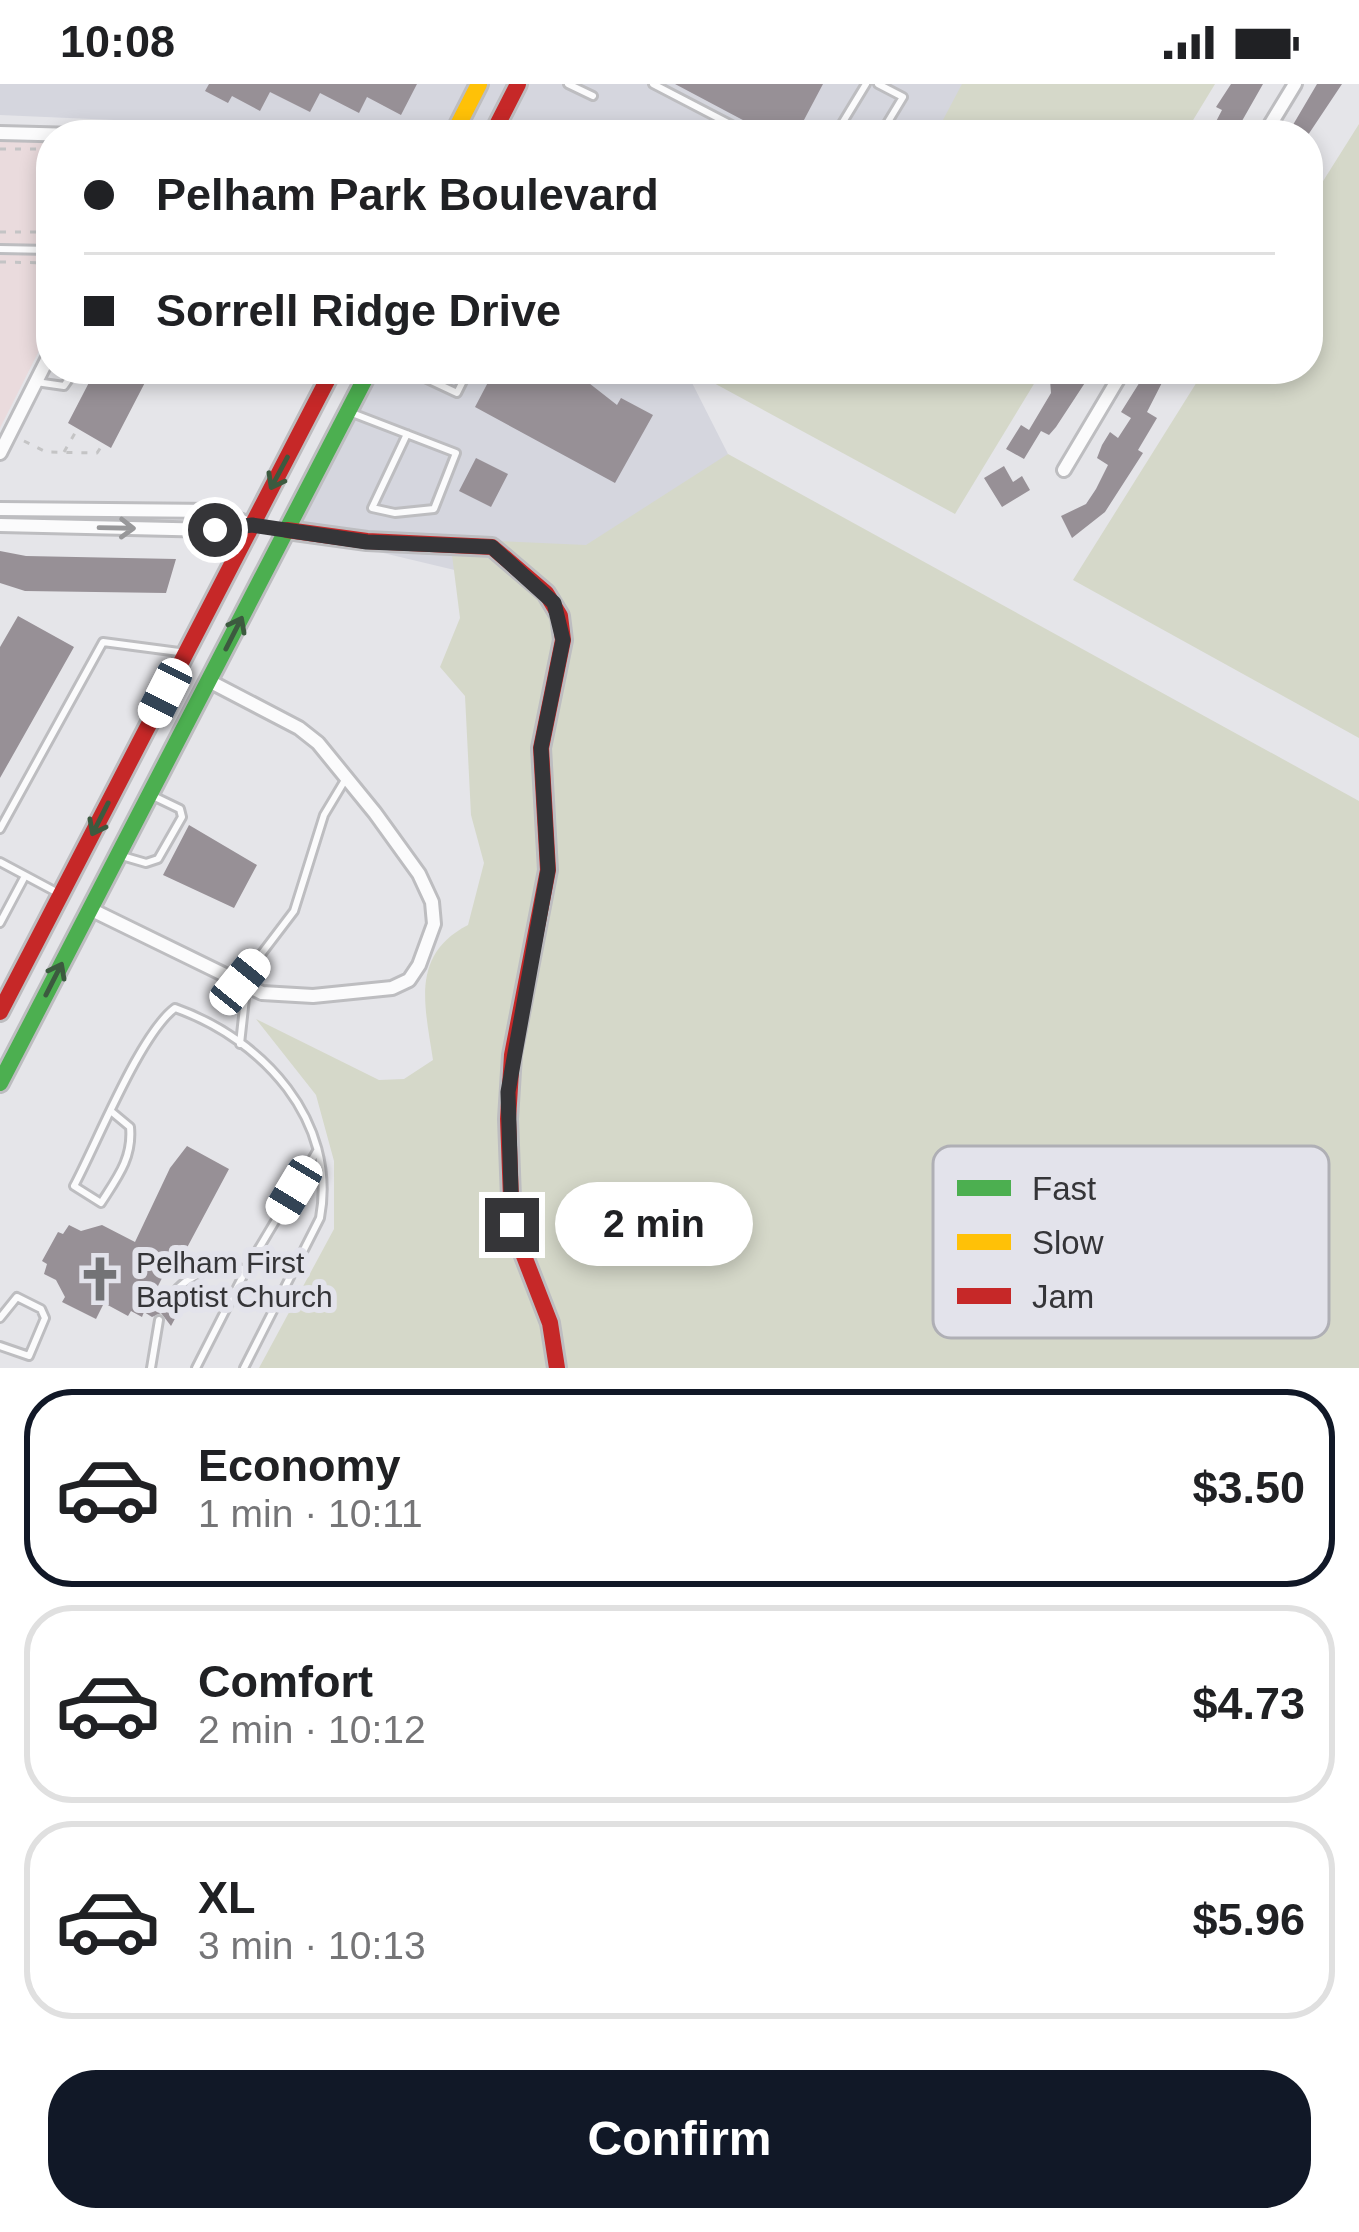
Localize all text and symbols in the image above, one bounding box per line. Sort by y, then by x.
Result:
text: 10:08 [60,16,175,67]
text: Pelham Park Boulevard [156,169,659,220]
text: Sorrell Ridge Drive [156,285,561,336]
one-way arrow [267,454,290,489]
route start [188,503,242,557]
one-way arrow [97,516,136,539]
one-way arrow [223,616,246,651]
car [133,653,197,733]
one-way arrow [88,801,111,836]
car [203,943,277,1021]
one-way arrow [43,963,66,998]
legend [933,1146,1329,1338]
car [260,1150,328,1230]
text: Fast [1032,1170,1096,1207]
callout: 2 min [554,1183,752,1267]
route end [485,1198,539,1252]
text: 2 min [603,1202,705,1245]
text: Slow [1032,1224,1104,1261]
place label: Pelham First Baptist Church [136,1246,333,1313]
church icon: Pelham First Baptist Church [75,1254,125,1304]
text: Jam [1032,1278,1094,1315]
icon: car [54,1434,162,1542]
text: Economy [198,1440,401,1491]
text: $3.50 [1192,1462,1305,1513]
text: 1 min · 10:11 [198,1492,423,1535]
icon: car [54,1650,162,1758]
text: Comfort [198,1656,373,1707]
text: $4.73 [1192,1678,1305,1729]
text: 2 min · 10:12 [198,1708,426,1751]
icon: car [54,1866,162,1974]
text: XL [198,1872,256,1923]
text: $5.96 [1192,1894,1305,1945]
text: 3 min · 10:13 [198,1924,426,1967]
button: Confirm [48,2070,1311,2208]

